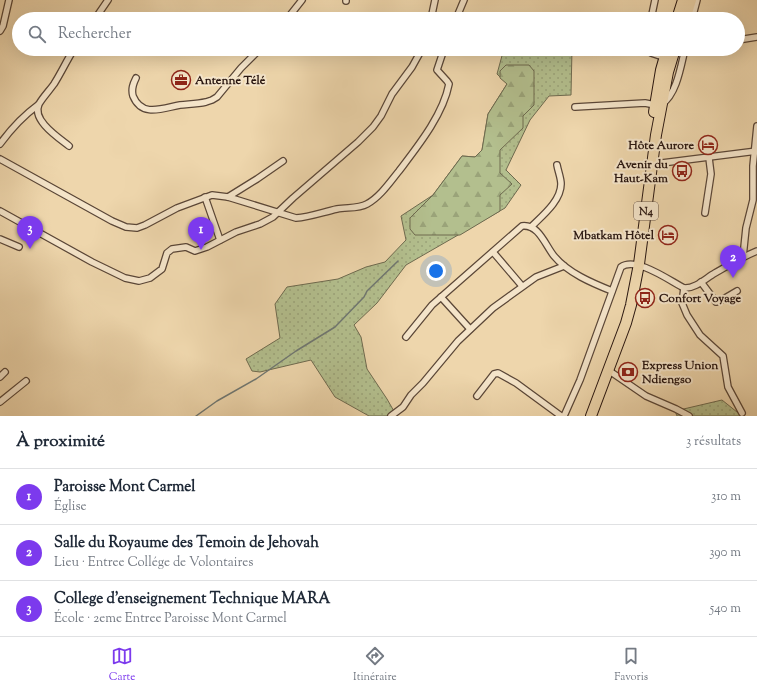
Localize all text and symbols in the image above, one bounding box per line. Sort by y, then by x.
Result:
search box [12,12,745,56]
icon: search [26,23,48,45]
text: Rechercher [58,24,131,45]
office icon: Antenne Télé [170,69,192,91]
place label: Antenne Télé [194,72,266,90]
hotel icon: Hôte Aurore [697,134,719,156]
place label: Hôte Aurore [627,137,694,155]
place label: Avenir du Haut-Kam [613,156,668,188]
bus stop icon: Avenir du Haut-Kam [671,160,693,182]
road number: N4 [634,202,658,220]
pin: 3 [17,216,43,249]
pin: 1 [188,217,214,250]
hotel icon: Mbatkam Hôtel [657,224,679,246]
place label: Mbatkam Hôtel [572,227,655,245]
pin: 2 [720,245,746,278]
your location [426,261,446,281]
bus stop icon: Confort Voyage [634,287,656,309]
place label: Confort Voyage [659,290,741,308]
place label: Express Union Ndiengso [641,357,719,389]
bank icon: Express Union Ndiengso [617,361,639,383]
text: À proximité [16,430,105,454]
text: 3 résultats [686,433,741,451]
text: Paroisse Mont Carmel [54,477,195,498]
text: 1 [27,488,31,506]
text: 310 m [711,488,741,506]
text: Église [54,498,87,516]
text: Salle du Royaume des Temoin de Jehovah [54,533,319,554]
text: 2 [26,544,32,562]
text: 390 m [709,544,741,562]
text: Lieu · Entree Collége de Volontaires [54,554,253,572]
text: College d'enseignement Technique MARA [54,589,330,610]
text: 3 [26,600,32,618]
text: 540 m [710,600,741,618]
text: École · 2eme Entree Paroisse Mont Carmel [54,610,287,628]
tab: Carte [109,645,135,685]
tab: Itinéraire [353,645,397,685]
tab: Favoris [614,645,648,685]

